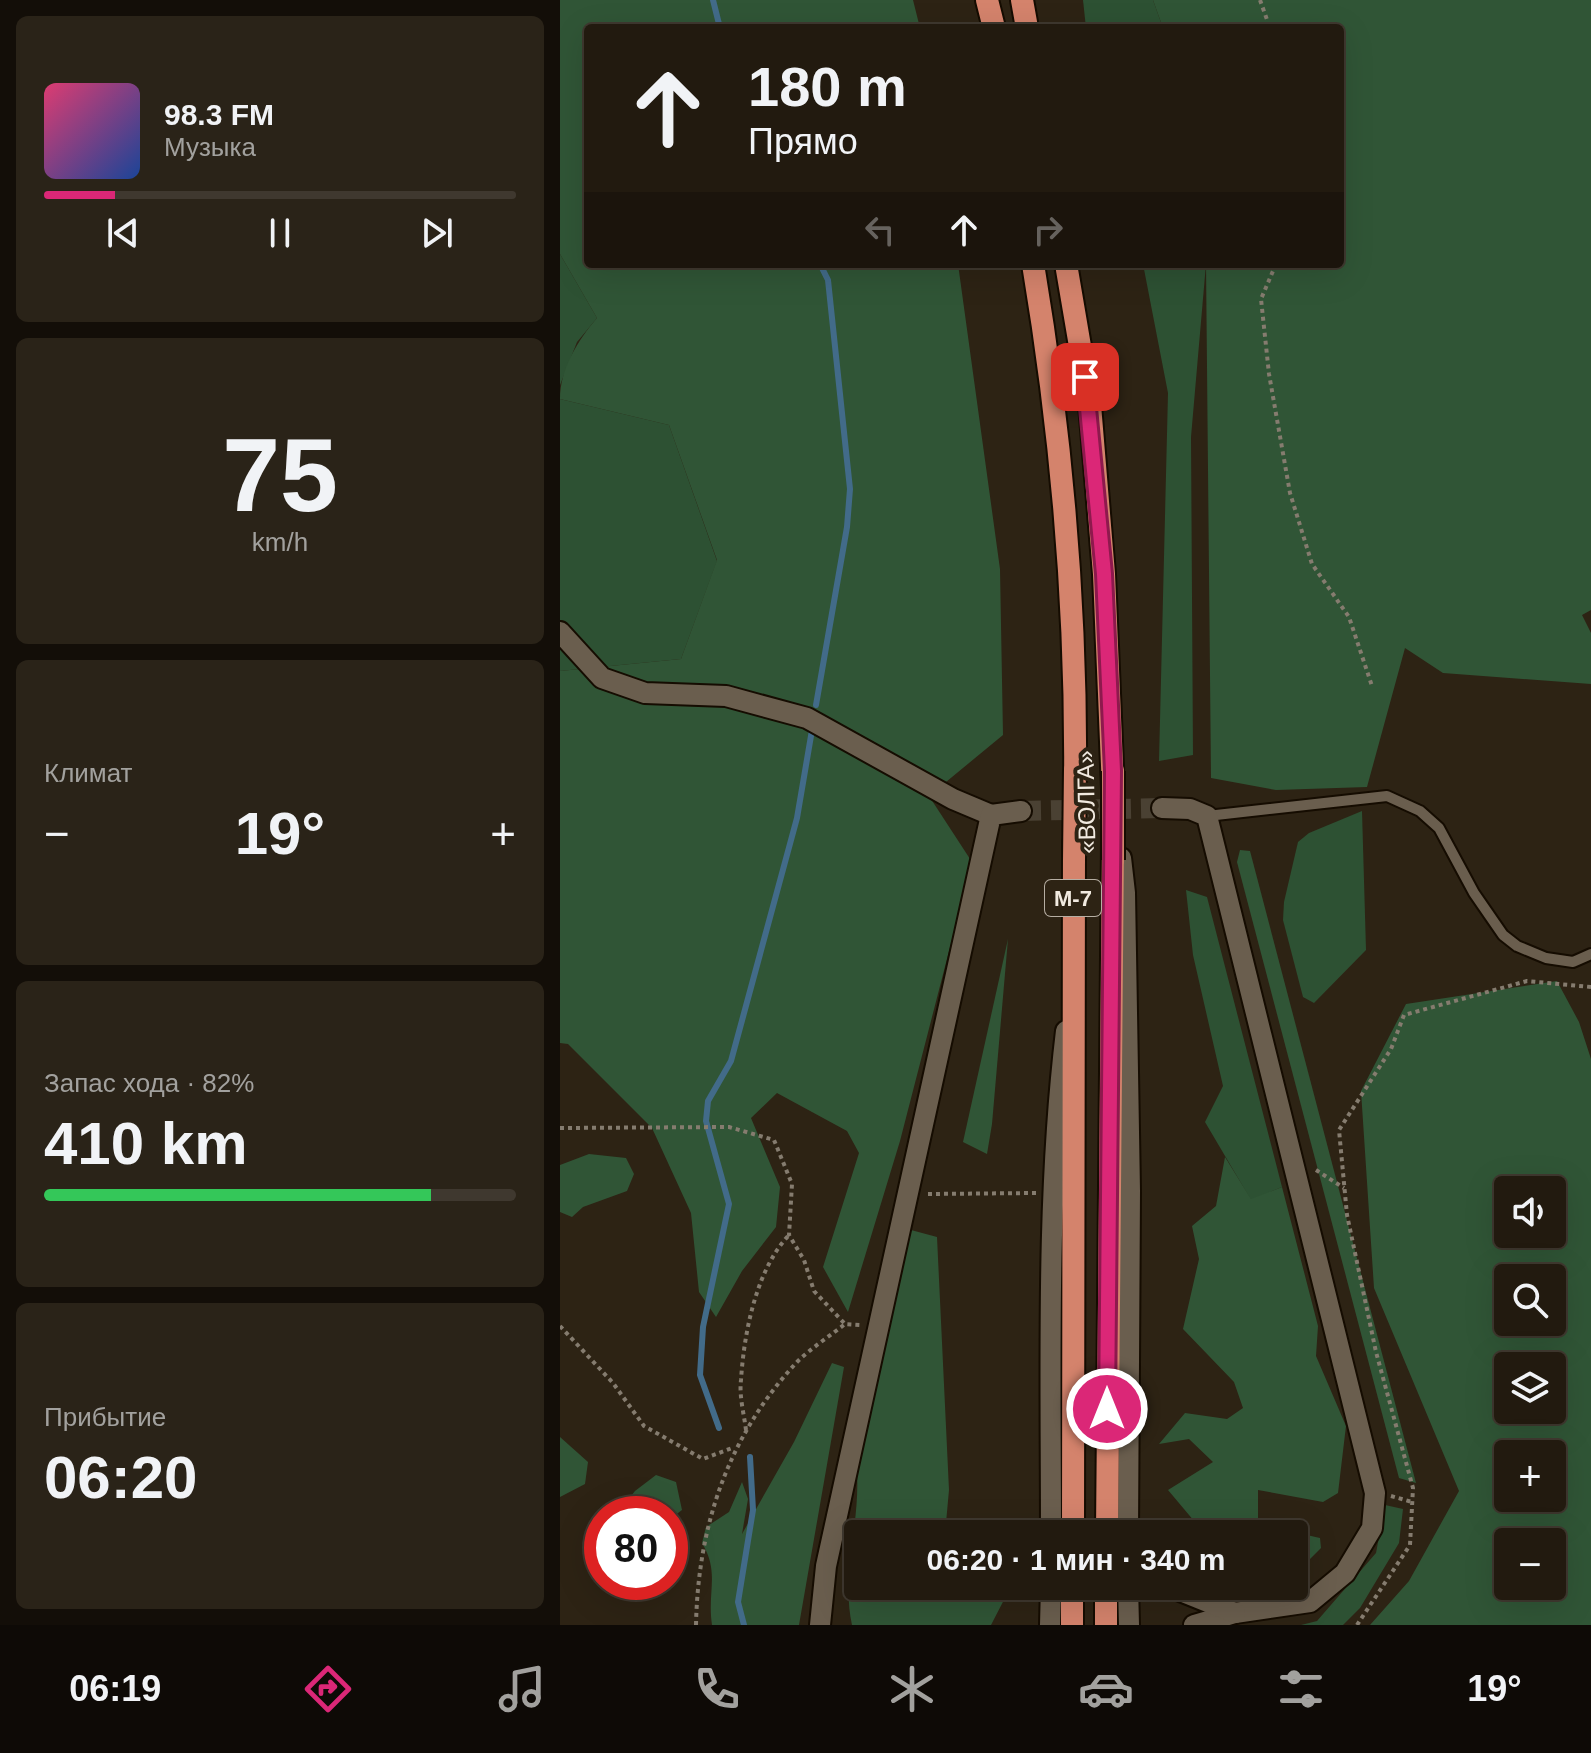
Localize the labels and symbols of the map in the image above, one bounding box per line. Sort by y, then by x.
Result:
pin [1051,343,1119,411]
street label: «ВОЛГА» [1072,750,1100,854]
road number: М-7 [1045,880,1101,916]
position arrow [1065,1367,1149,1451]
speed limit sign: 80 [584,1496,688,1600]

